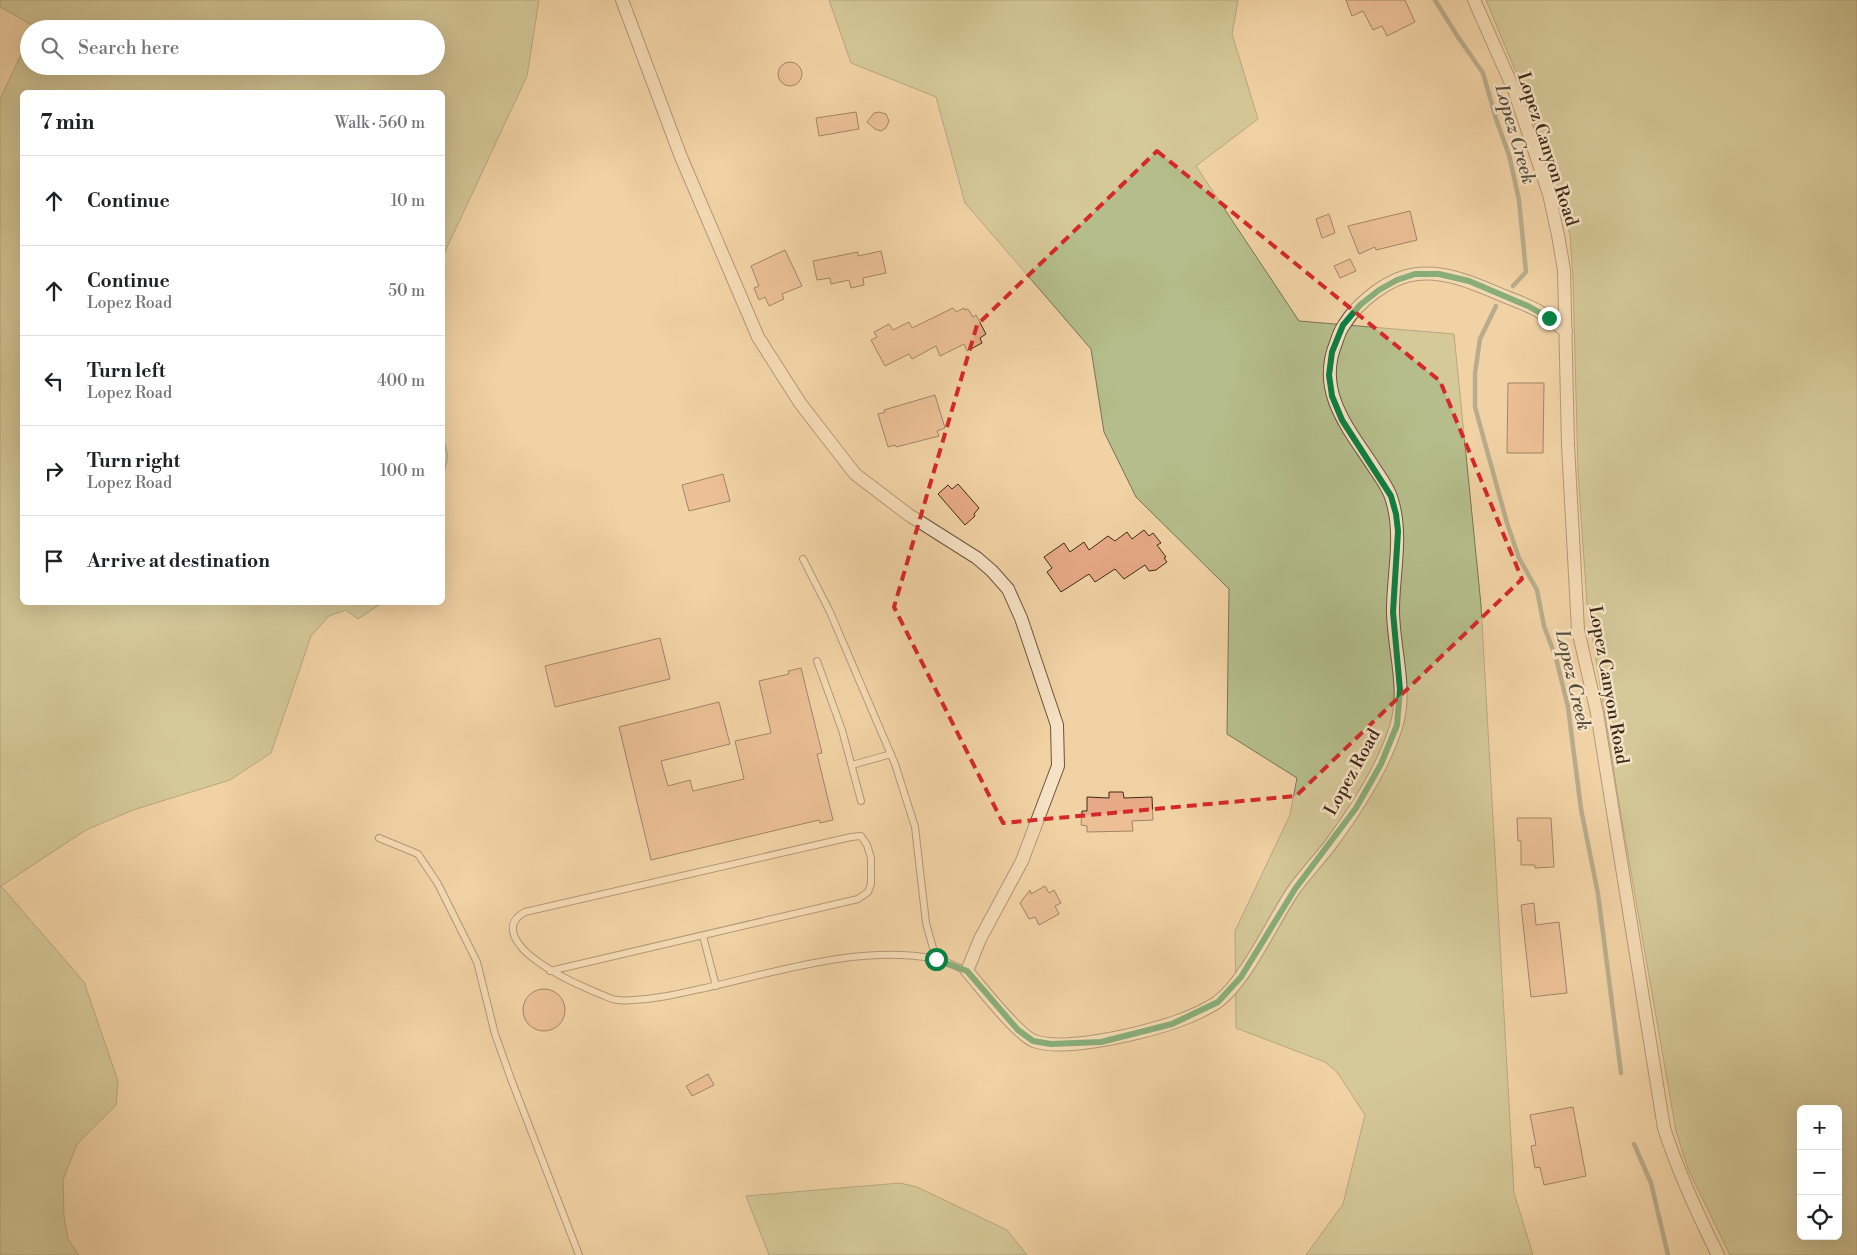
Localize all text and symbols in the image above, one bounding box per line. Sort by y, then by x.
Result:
search box [20,20,445,75]
icon: search [38,34,66,62]
text: Search here [78,36,179,60]
street label: Lopez Canyon Road [1512,69,1584,230]
water label: Lopez Creek [1489,81,1541,187]
text: 7 min [40,110,94,136]
text: Walk · 560 m [335,113,425,133]
icon: ahead [40,187,68,215]
text: Continue [87,189,170,213]
text: 10 m [391,191,425,211]
text: Continue [87,269,170,293]
icon: ahead [40,277,68,305]
text: 50 m [388,281,425,301]
text: Lopez Road [87,293,172,313]
route end [1538,307,1561,330]
text: Turn left [87,359,166,383]
icon: left [40,367,68,395]
text: 400 m [377,371,425,391]
text: Lopez Road [87,383,172,403]
text: Turn right [87,449,180,473]
icon: right [40,457,68,485]
text: 100 m [380,461,425,481]
text: Lopez Road [87,473,172,493]
icon: arrive [40,547,68,575]
text: Arrive at destination [87,549,270,573]
street label: Lopez Canyon Road [1583,604,1634,767]
water label: Lopez Creek [1550,627,1596,733]
street label: Lopez Road [1319,724,1386,820]
route start [925,948,948,971]
map controls [1797,1105,1842,1240]
button: + [1797,1105,1842,1150]
button: − [1797,1150,1842,1195]
button: locate [1797,1195,1842,1240]

